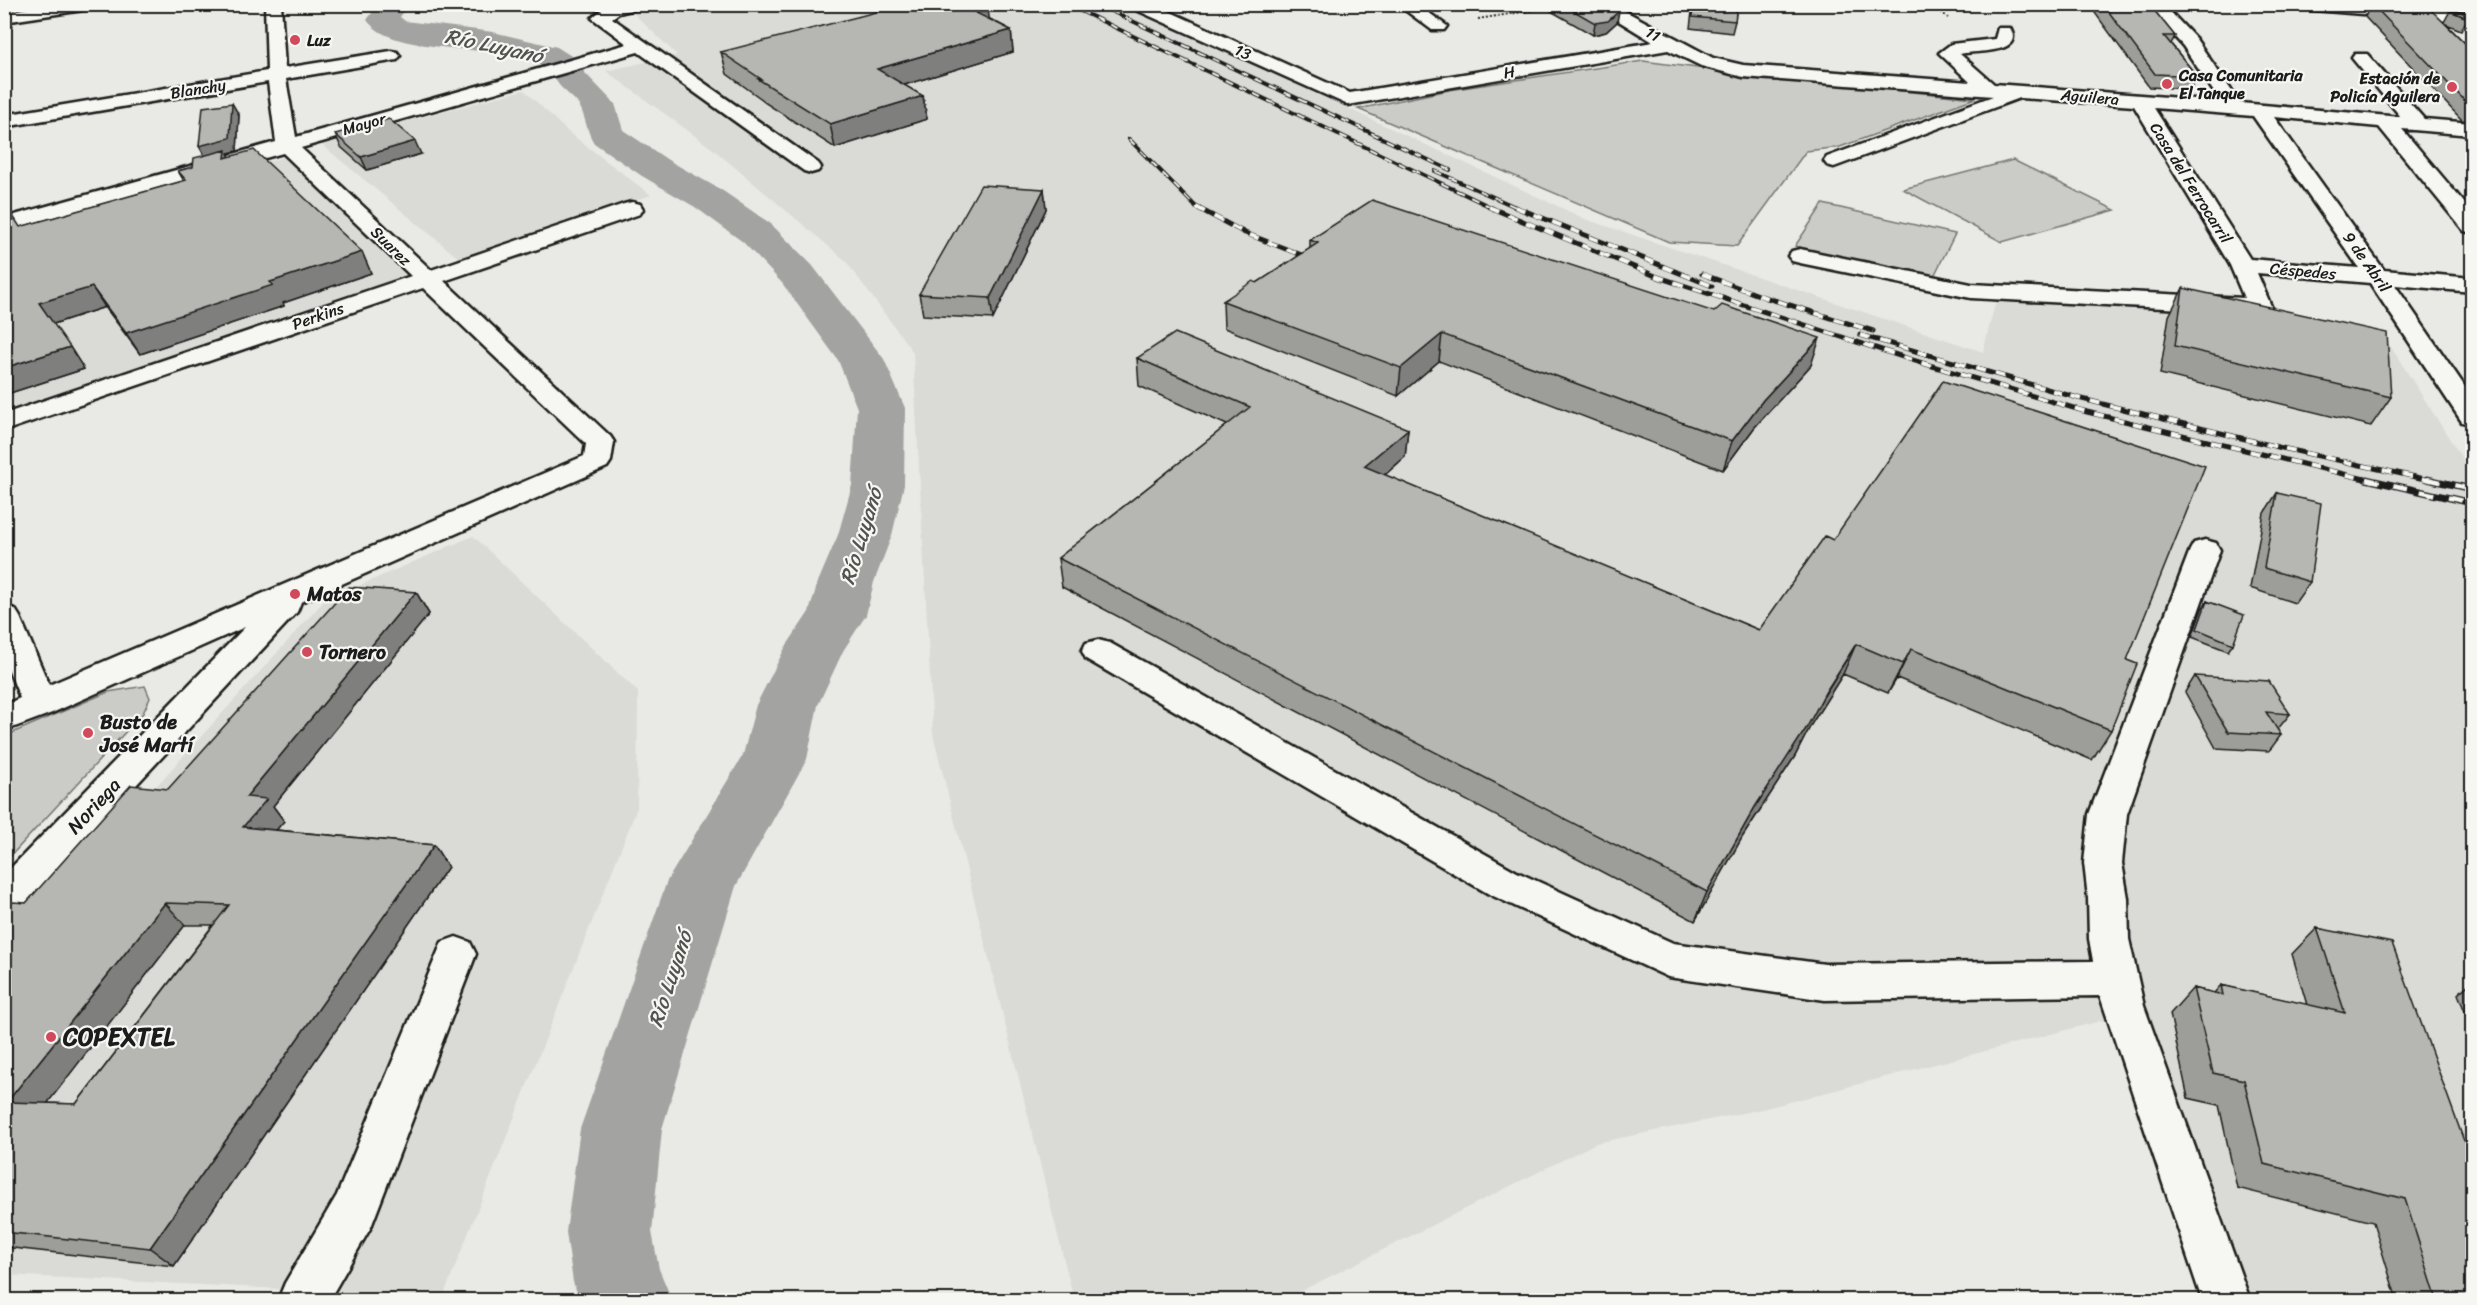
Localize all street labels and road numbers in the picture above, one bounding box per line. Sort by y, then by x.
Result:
street label: 11 [1640,18,1666,50]
street label: 13 [1230,36,1256,69]
street label: H [1501,57,1518,87]
street label: Blanchy [168,70,229,108]
street label: Aguilera [2059,80,2120,114]
street label: Mayor [339,104,391,144]
street label: Casa del Ferrocarril [2142,116,2240,250]
street label: Suarez [363,219,419,274]
street label: 9 de Abril [2335,225,2399,299]
street label: Céspedes [2269,254,2338,288]
street label: Perkins [288,293,349,338]
street label: Noriega [58,769,130,843]

